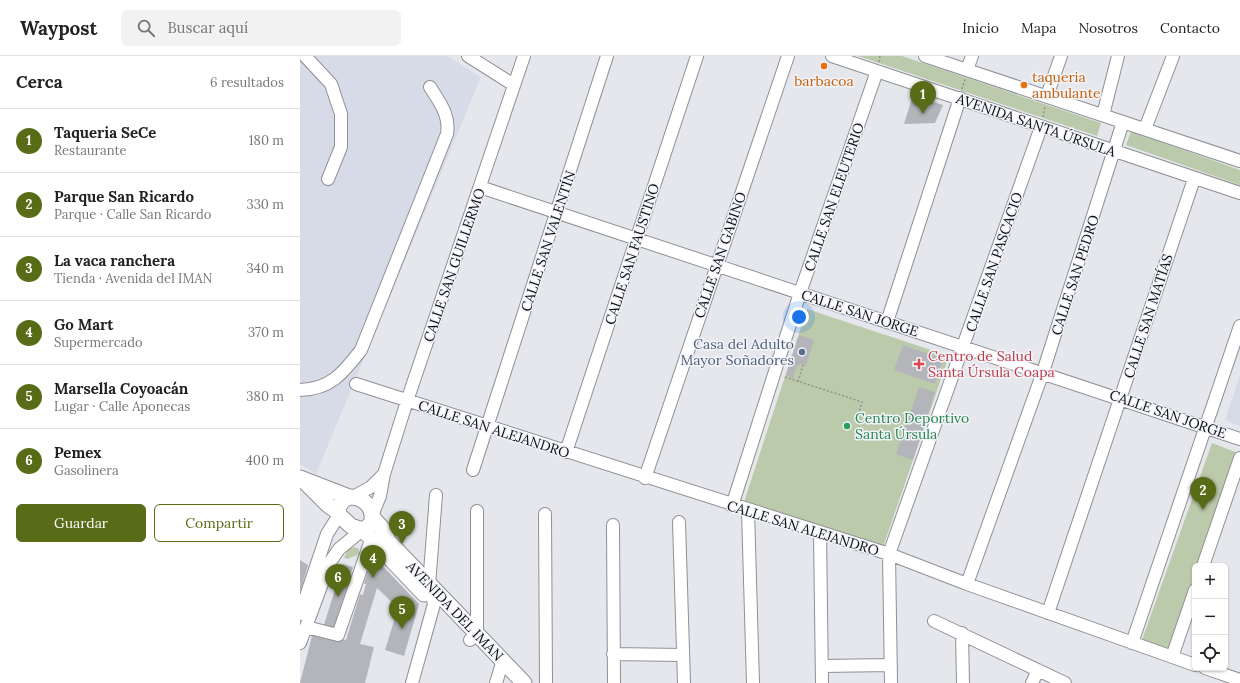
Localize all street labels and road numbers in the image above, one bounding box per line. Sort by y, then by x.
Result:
street label: AVENIDA SANTA ÚRSULA [953,89,1118,161]
street label: CALLE SAN ELEUTERIO [800,120,868,274]
street label: CALLE SAN VALENTÍN [517,168,579,314]
street label: CALLE SAN FAUSTINO [601,181,663,327]
street label: CALLE SAN GUILLERMO [419,186,489,344]
street label: CALLE SAN GABINO [690,189,750,321]
street label: CALLE SAN PASCACIO [962,190,1026,334]
street label: CALLE SAN PEDRO [1047,213,1103,337]
street label: CALLE SAN MATÍAS [1119,252,1177,380]
street label: CALLE SAN JORGE [799,286,921,341]
street label: CALLE SAN JORGE [1107,386,1229,443]
street label: CALLE SAN ALEJANDRO [416,396,572,462]
street label: CALLE SAN ALEJANDRO [725,496,881,560]
street label: AVENIDA DEL IMAN [402,557,507,665]

